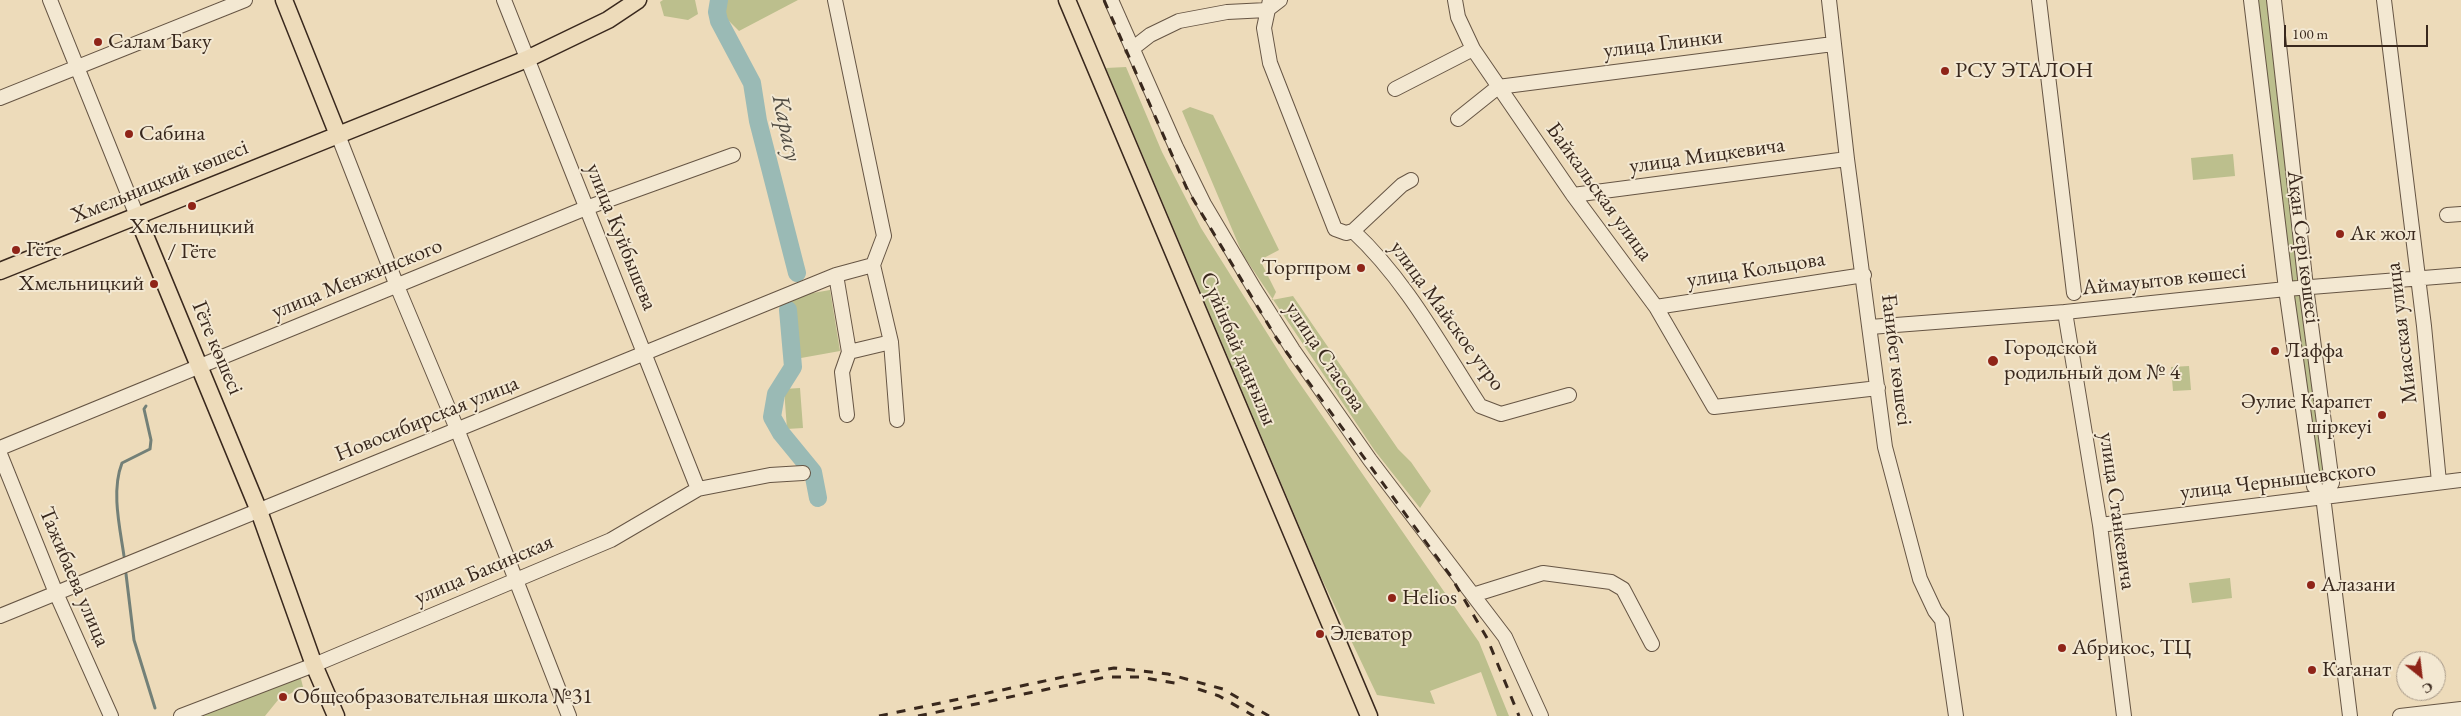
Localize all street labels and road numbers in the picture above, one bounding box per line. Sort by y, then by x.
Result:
street label: улица Глинки [1602,24,1724,64]
street label: Байкальская улица [1540,118,1658,266]
street label: улица Мицкевича [1628,132,1786,180]
street label: Хмельницкий көшесі [68,134,252,230]
street label: улица Куйбышева [579,160,663,314]
street label: Ақан Сері көшесі [2280,169,2326,325]
street label: улица Менжинского [268,233,446,325]
street label: улица Майское утро [1384,236,1510,396]
street label: улица Кольцова [1685,246,1827,294]
street label: Аймауытов көшесі [2081,258,2247,302]
street label: Миасская улица [2380,261,2424,405]
street label: Сүйінбай даңғылы [1194,268,1282,430]
street label: Ғанибет көшесі [1875,293,1917,427]
street label: Гёте көшесі [186,297,248,399]
street label: улица Стасова [1279,297,1371,417]
street label: Новосибирская улица [331,370,523,468]
street label: улица Станкевича [2093,430,2141,592]
street label: улица Чернышевского [2179,456,2377,506]
street label: Тажибаева улица [33,503,115,651]
street label: улица Бакинская [411,529,557,611]

